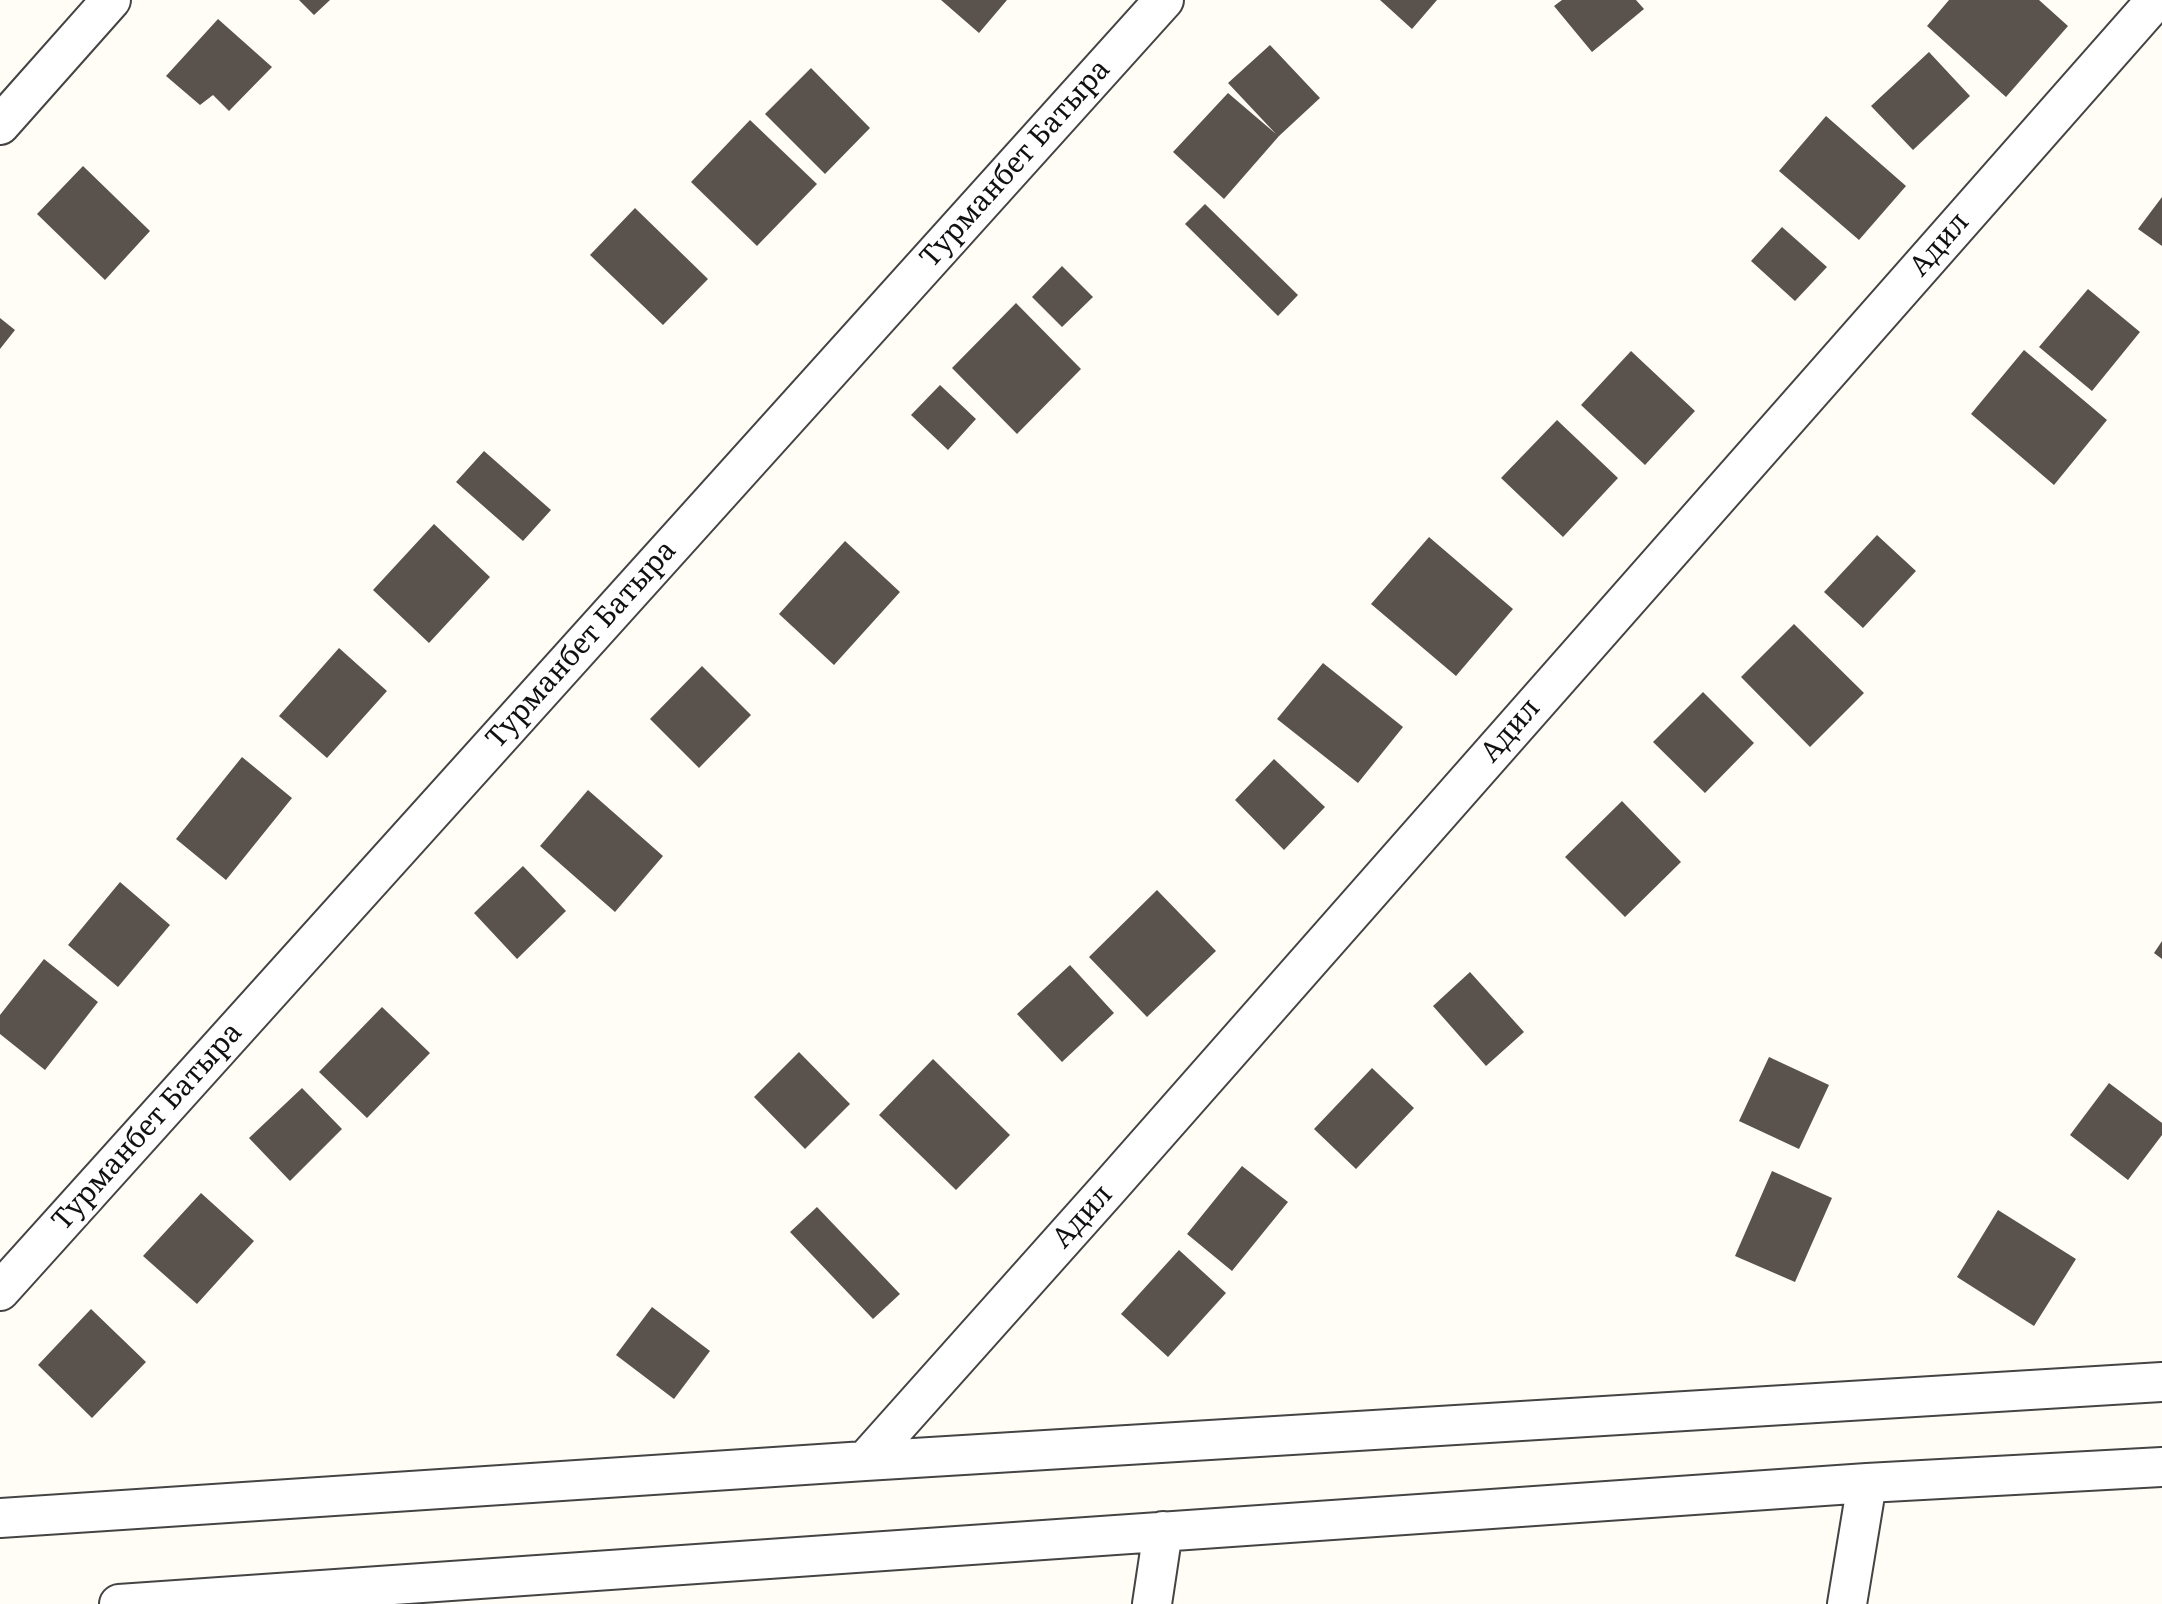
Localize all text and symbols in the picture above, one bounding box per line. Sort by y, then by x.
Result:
street label: Турманбет Батыра [914,53,1118,275]
street label: Адил [1903,206,1977,284]
street label: Турманбет Батыра [480,534,684,756]
street label: Адил [1474,692,1548,770]
street label: Турманбет Батыра [46,1016,250,1238]
street label: Адил [1046,1179,1120,1255]

